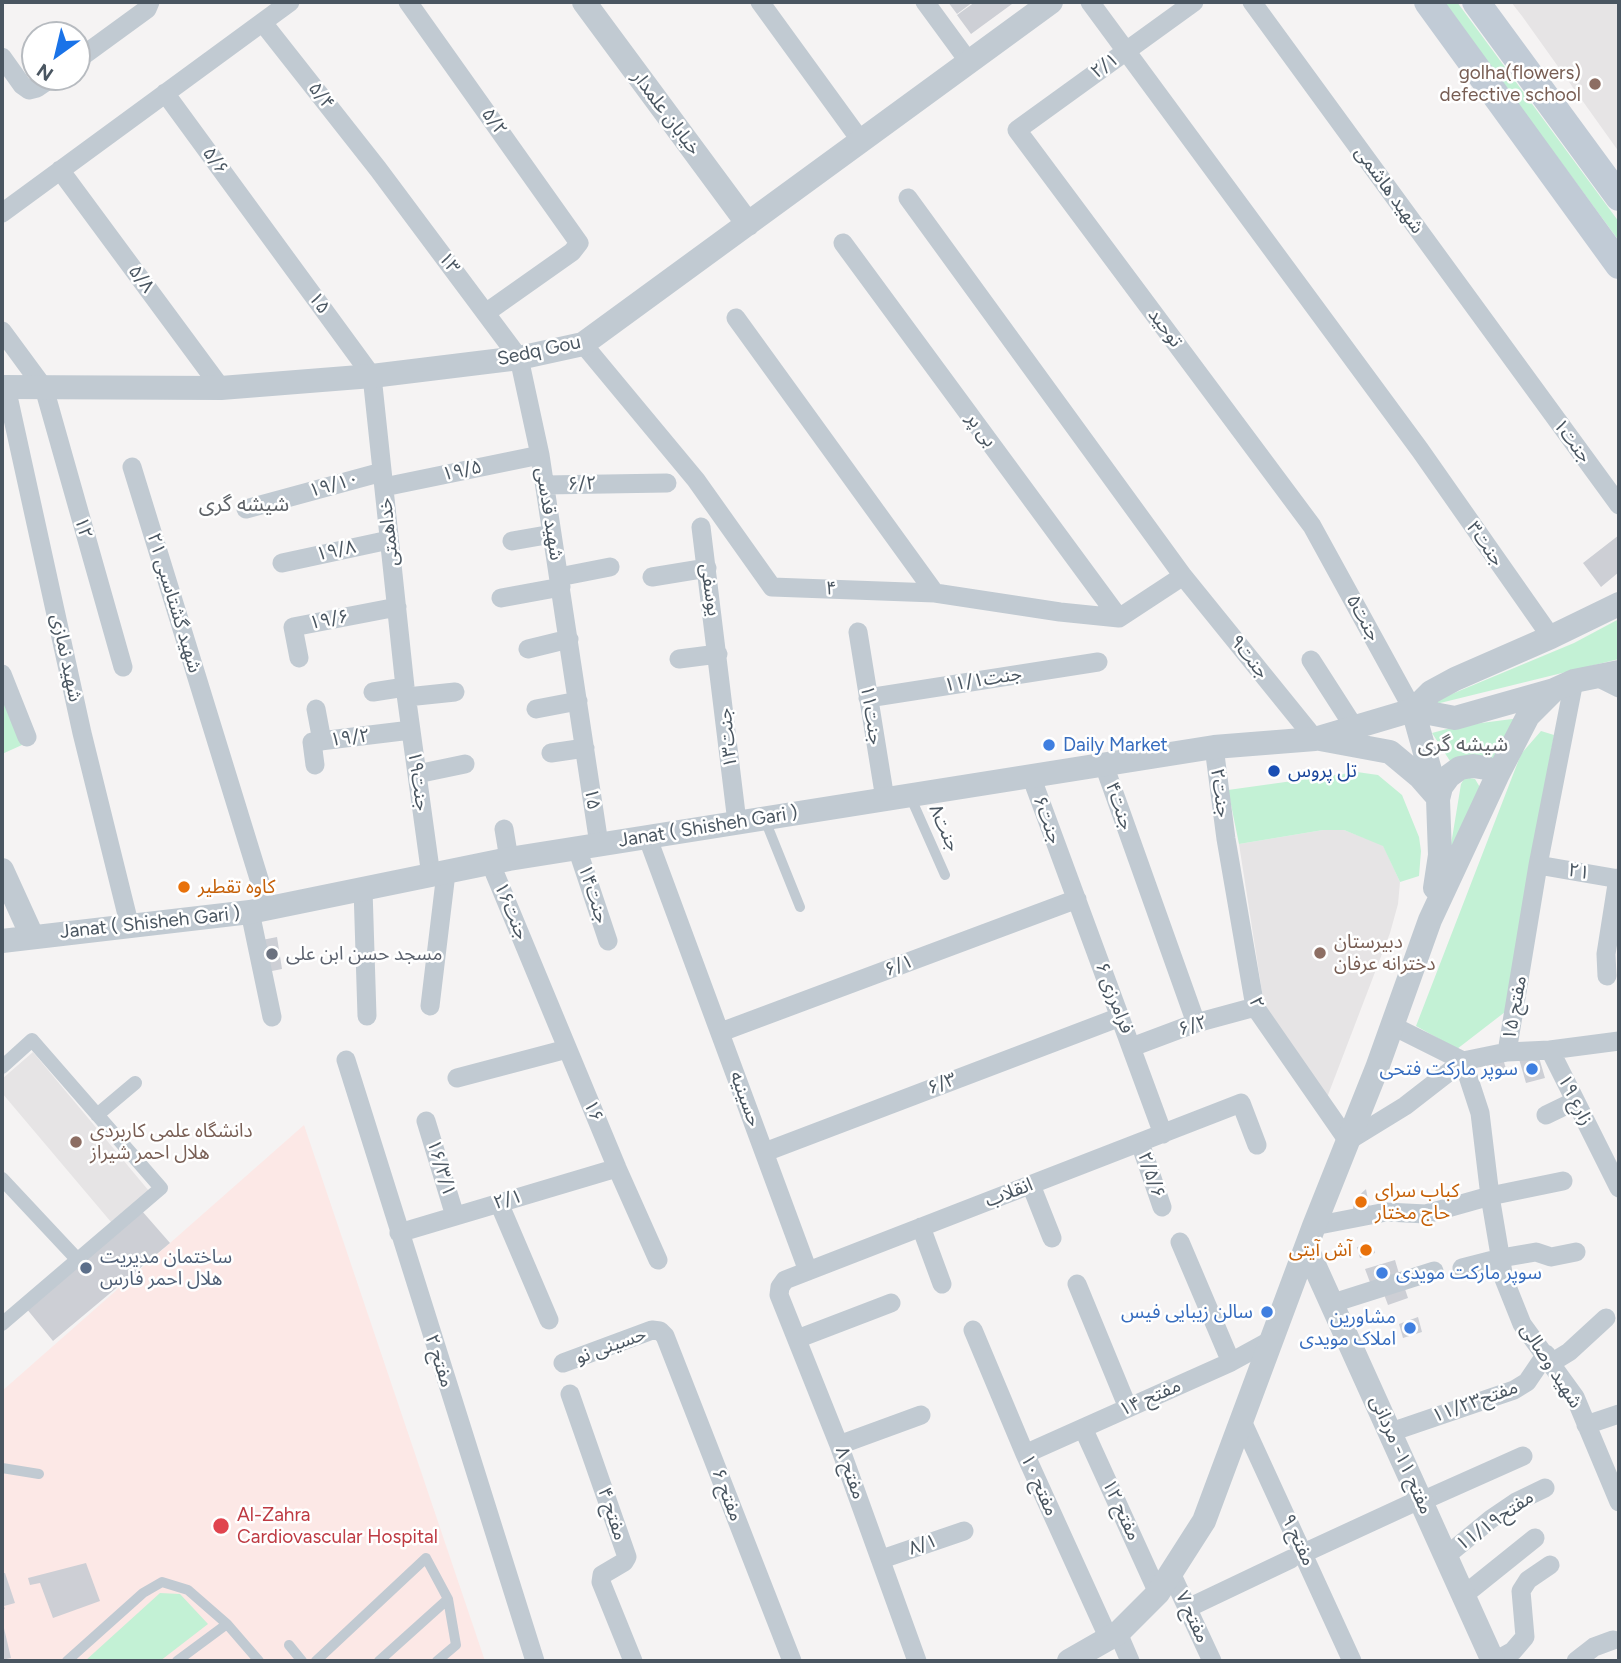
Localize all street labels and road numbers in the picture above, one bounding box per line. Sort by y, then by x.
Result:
street label: ۲/۱ [1087,48,1123,84]
street label: خیابان علمدار [627,66,705,160]
street label: ۵/۴ [303,78,339,114]
street label: ۵/۲ [476,104,512,140]
street label: شهید هاشمی [1350,142,1428,238]
street label: ۵/۶ [197,143,233,179]
street label: ۱۳ [433,247,465,279]
street label: ۵/۸ [123,261,159,297]
street label: ۱۵ [303,288,335,318]
street label: توحید [1143,304,1187,352]
street label: Sedq Gou [495,331,583,371]
street label: بی پر [961,408,1001,452]
street label: جنت۱ [1548,414,1596,468]
street label: ۱۹/۵ [440,456,484,486]
street label: شهید قدسی [530,466,568,562]
street label: ۱۹/۱۰ [306,467,362,503]
street label: ۶/۲ [567,472,597,496]
street label: خداهمتی [374,497,404,567]
street label: ۱۲ [69,514,97,542]
street label: جنت۳ [1462,517,1508,571]
street label: شهید گشتاسبی ۲۱ [142,530,206,676]
street label: ۱۹/۸ [314,536,358,566]
street label: یوسفی [695,562,725,618]
street label: ۴ [825,577,837,601]
street label: جنت۵ [1341,591,1385,645]
street label: ۱۹/۶ [307,605,351,635]
street label: شهید نمازی [46,612,86,704]
street label: جنت۹ [1225,631,1273,683]
street label: جنت۱۱/۱ [942,663,1024,697]
street label: جنت۱۱ [855,683,887,747]
street label: جنت۱۳ [714,707,742,769]
street label: ۱۹/۲ [329,724,371,752]
street label: جنت۱۹ [403,750,433,812]
street label: جنت۲ [1205,767,1235,819]
street label: جنت۴ [1100,779,1138,833]
street label: ۱۵ [579,787,605,811]
street label: جنت۶ [1028,793,1066,847]
street label: جنت۸ [924,801,964,855]
street label: Janat ( Shisheh Gari ) [617,802,799,852]
street label: ۲۱ [1566,859,1592,885]
street label: جنت۱۴ [573,862,613,926]
street label: جنت۱۶ [489,879,533,943]
street label: Janat ( Shisheh Gari ) [59,902,241,944]
street label: ۶/۱ [881,950,917,982]
street label: فرامرزی ۶ [1090,959,1138,1037]
street label: مفتح ۱۵ [1498,974,1532,1042]
street label: ۲ [1243,994,1269,1012]
street label: ۶/۲ [1176,1011,1210,1041]
street label: حسینیه [724,1068,766,1130]
street label: ۶/۳ [924,1068,960,1100]
street label: ۱۹ زارع [1553,1071,1597,1129]
street label: ۱۶ [578,1097,608,1125]
street label: ۱۶/۳/۱ [422,1137,460,1199]
street label: ۲/۵/۶ [1133,1149,1169,1201]
street label: انقلاب [982,1174,1036,1212]
street label: ۲/۱ [491,1185,525,1215]
street label: شهید وصالی [1515,1319,1587,1413]
street label: حسینی نو [572,1323,650,1369]
street label: مفتح ۲ [420,1332,458,1390]
street label: مفتح ۱۴ [1116,1374,1184,1422]
street label: مفتح۱۱/۲۳ [1429,1376,1521,1428]
street label: مفتح ۱۱- مردانی [1365,1392,1437,1518]
street label: مفتح ۸ [830,1444,870,1502]
street label: مفتح ۱۰ [1015,1451,1063,1519]
street label: مفتح ۶ [707,1466,747,1524]
street label: مفتح ۱۲ [1097,1476,1145,1544]
street label: مفتح ۴ [592,1485,632,1543]
street label: مفتح۱۱/۱۹ [1452,1486,1538,1556]
street label: مفتح ۹ [1276,1511,1320,1569]
street label: ۸/۱ [906,1529,940,1561]
street label: مفتح ۷ [1170,1588,1214,1646]

